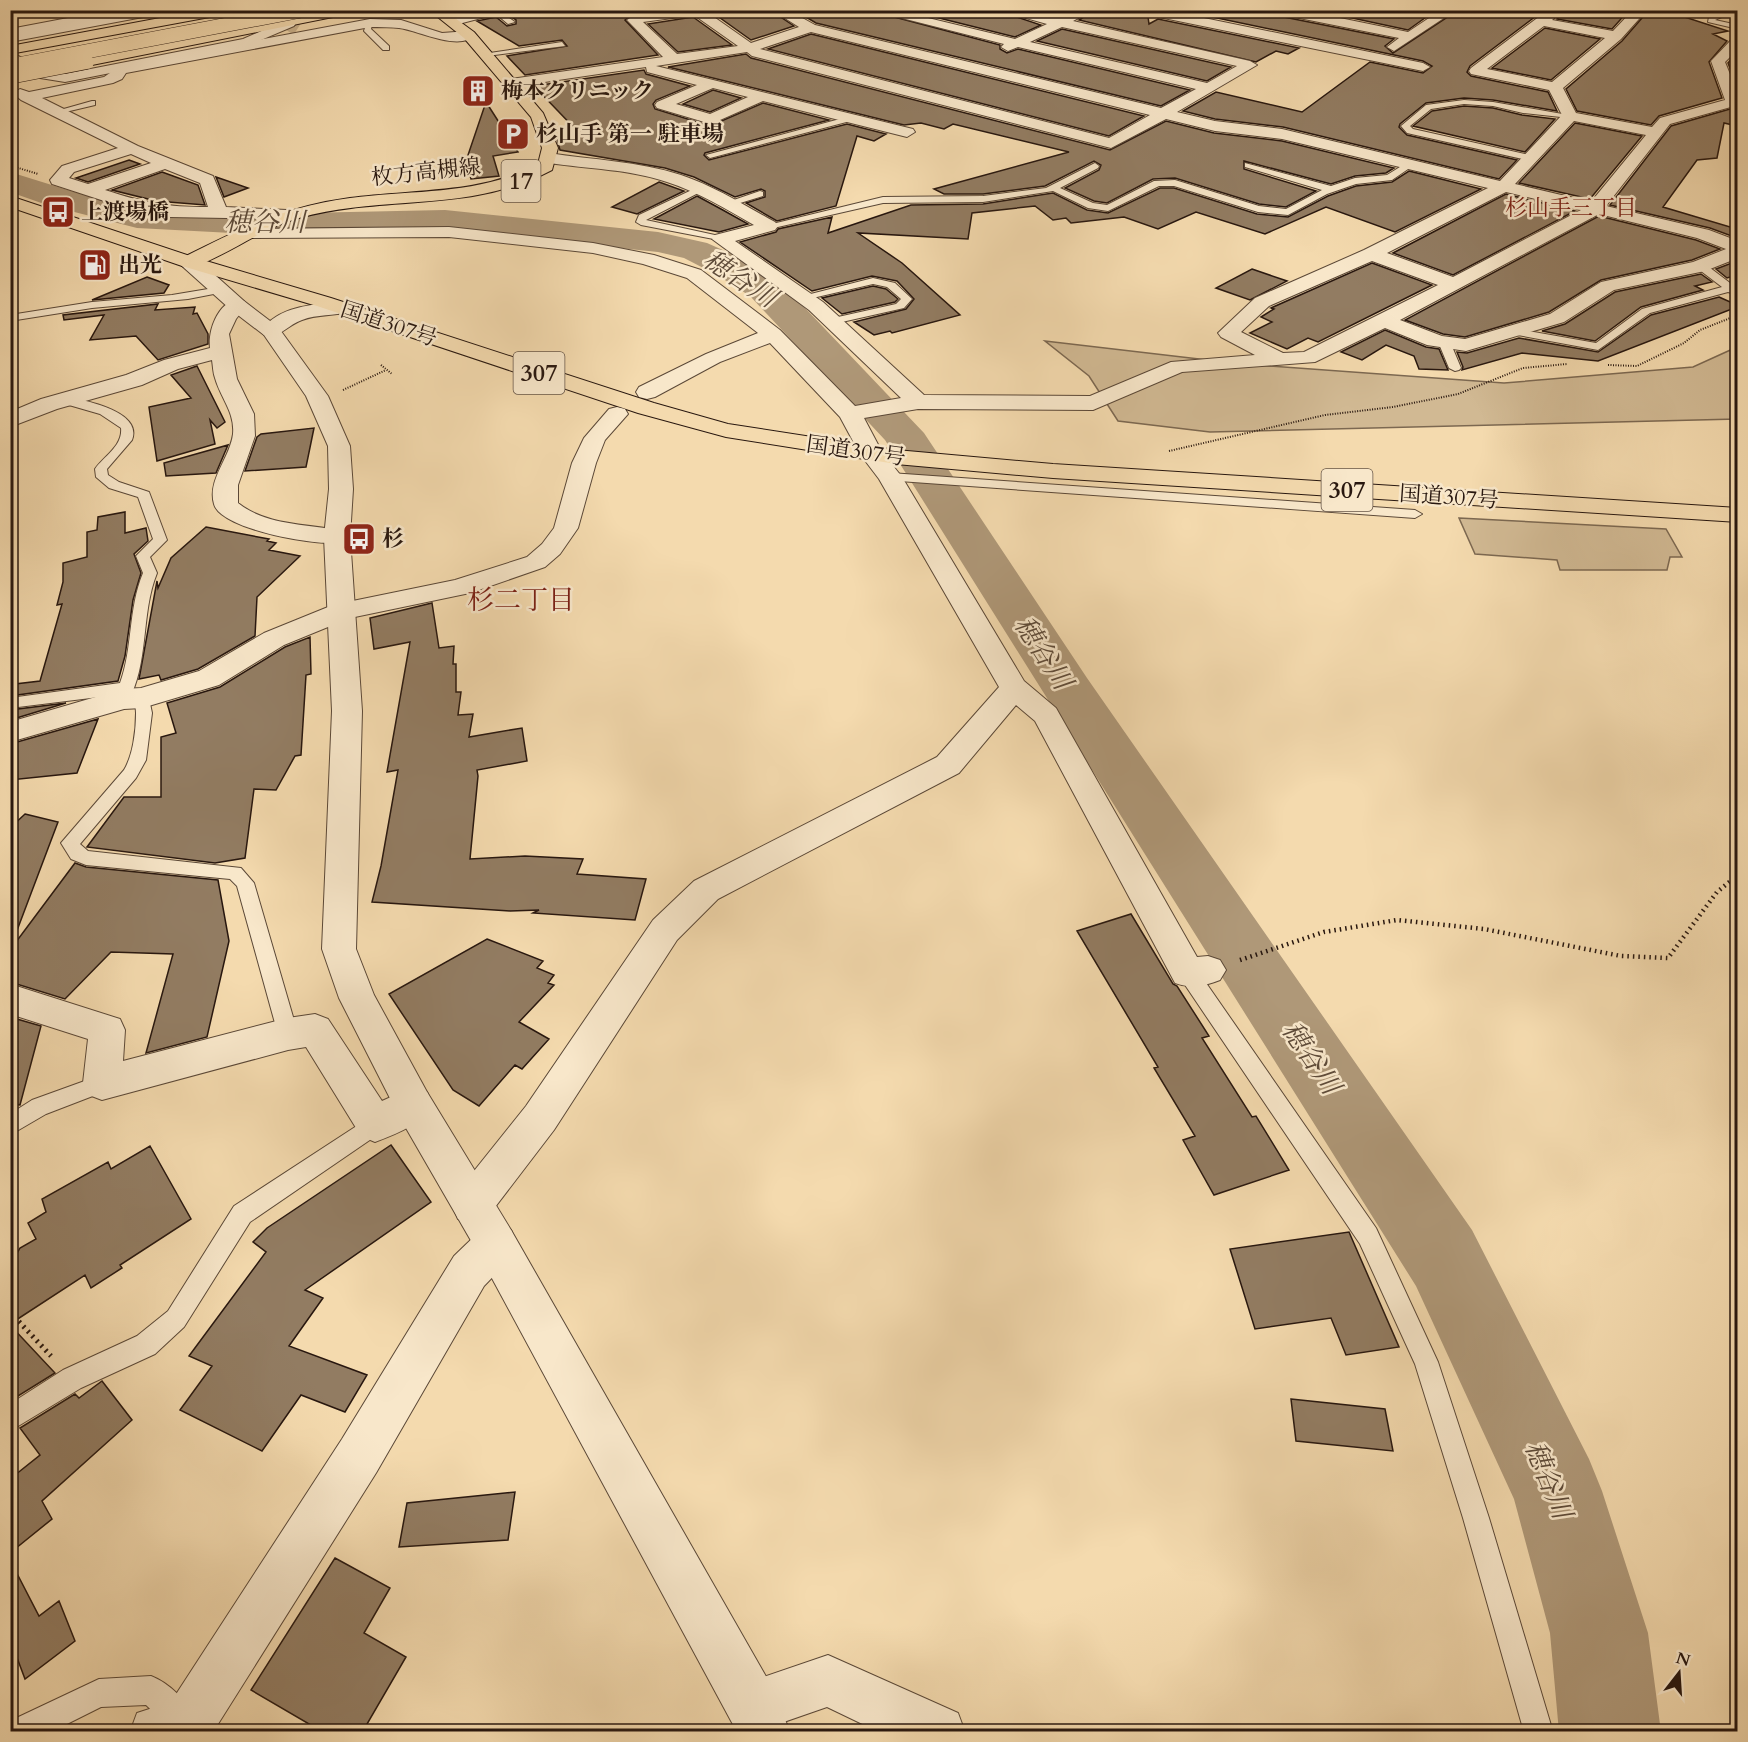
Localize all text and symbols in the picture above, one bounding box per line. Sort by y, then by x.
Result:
building icon: 梅本クリニック [460,73,496,109]
place label: 梅本クリニック [501,76,654,106]
parking icon: 杉山手 第一 駐車場 [495,116,531,152]
place label: 杉山手 第一 駐車場 [536,119,724,149]
street label: 枚方高槻線 [370,151,482,193]
road number: 17 [502,160,540,202]
district label: 杉山手三丁目 [1505,193,1637,223]
bus stop icon: 上渡場橋 [40,194,76,230]
place label: 上渡場橋 [81,197,169,227]
water label: 穂谷川 [225,204,308,241]
water label: 穂谷川 [696,241,787,318]
fuel station icon: 出光 [77,247,113,283]
place label: 出光 [118,250,162,280]
street label: 国道307号 [337,294,441,354]
road number: 307 [514,352,564,394]
street label: 国道307号 [804,429,908,473]
road number: 307 [1322,469,1372,511]
street label: 国道307号 [1398,479,1500,515]
bus stop icon: 杉 [341,521,377,557]
place label: 杉 [382,524,404,554]
district label: 杉二丁目 [467,582,575,619]
water label: 穂谷川 [1005,609,1082,700]
water label: 穂谷川 [1273,1014,1351,1104]
water label: 穂谷川 [1516,1436,1581,1527]
north arrow [1649,1643,1709,1703]
text: N [1673,1647,1693,1672]

